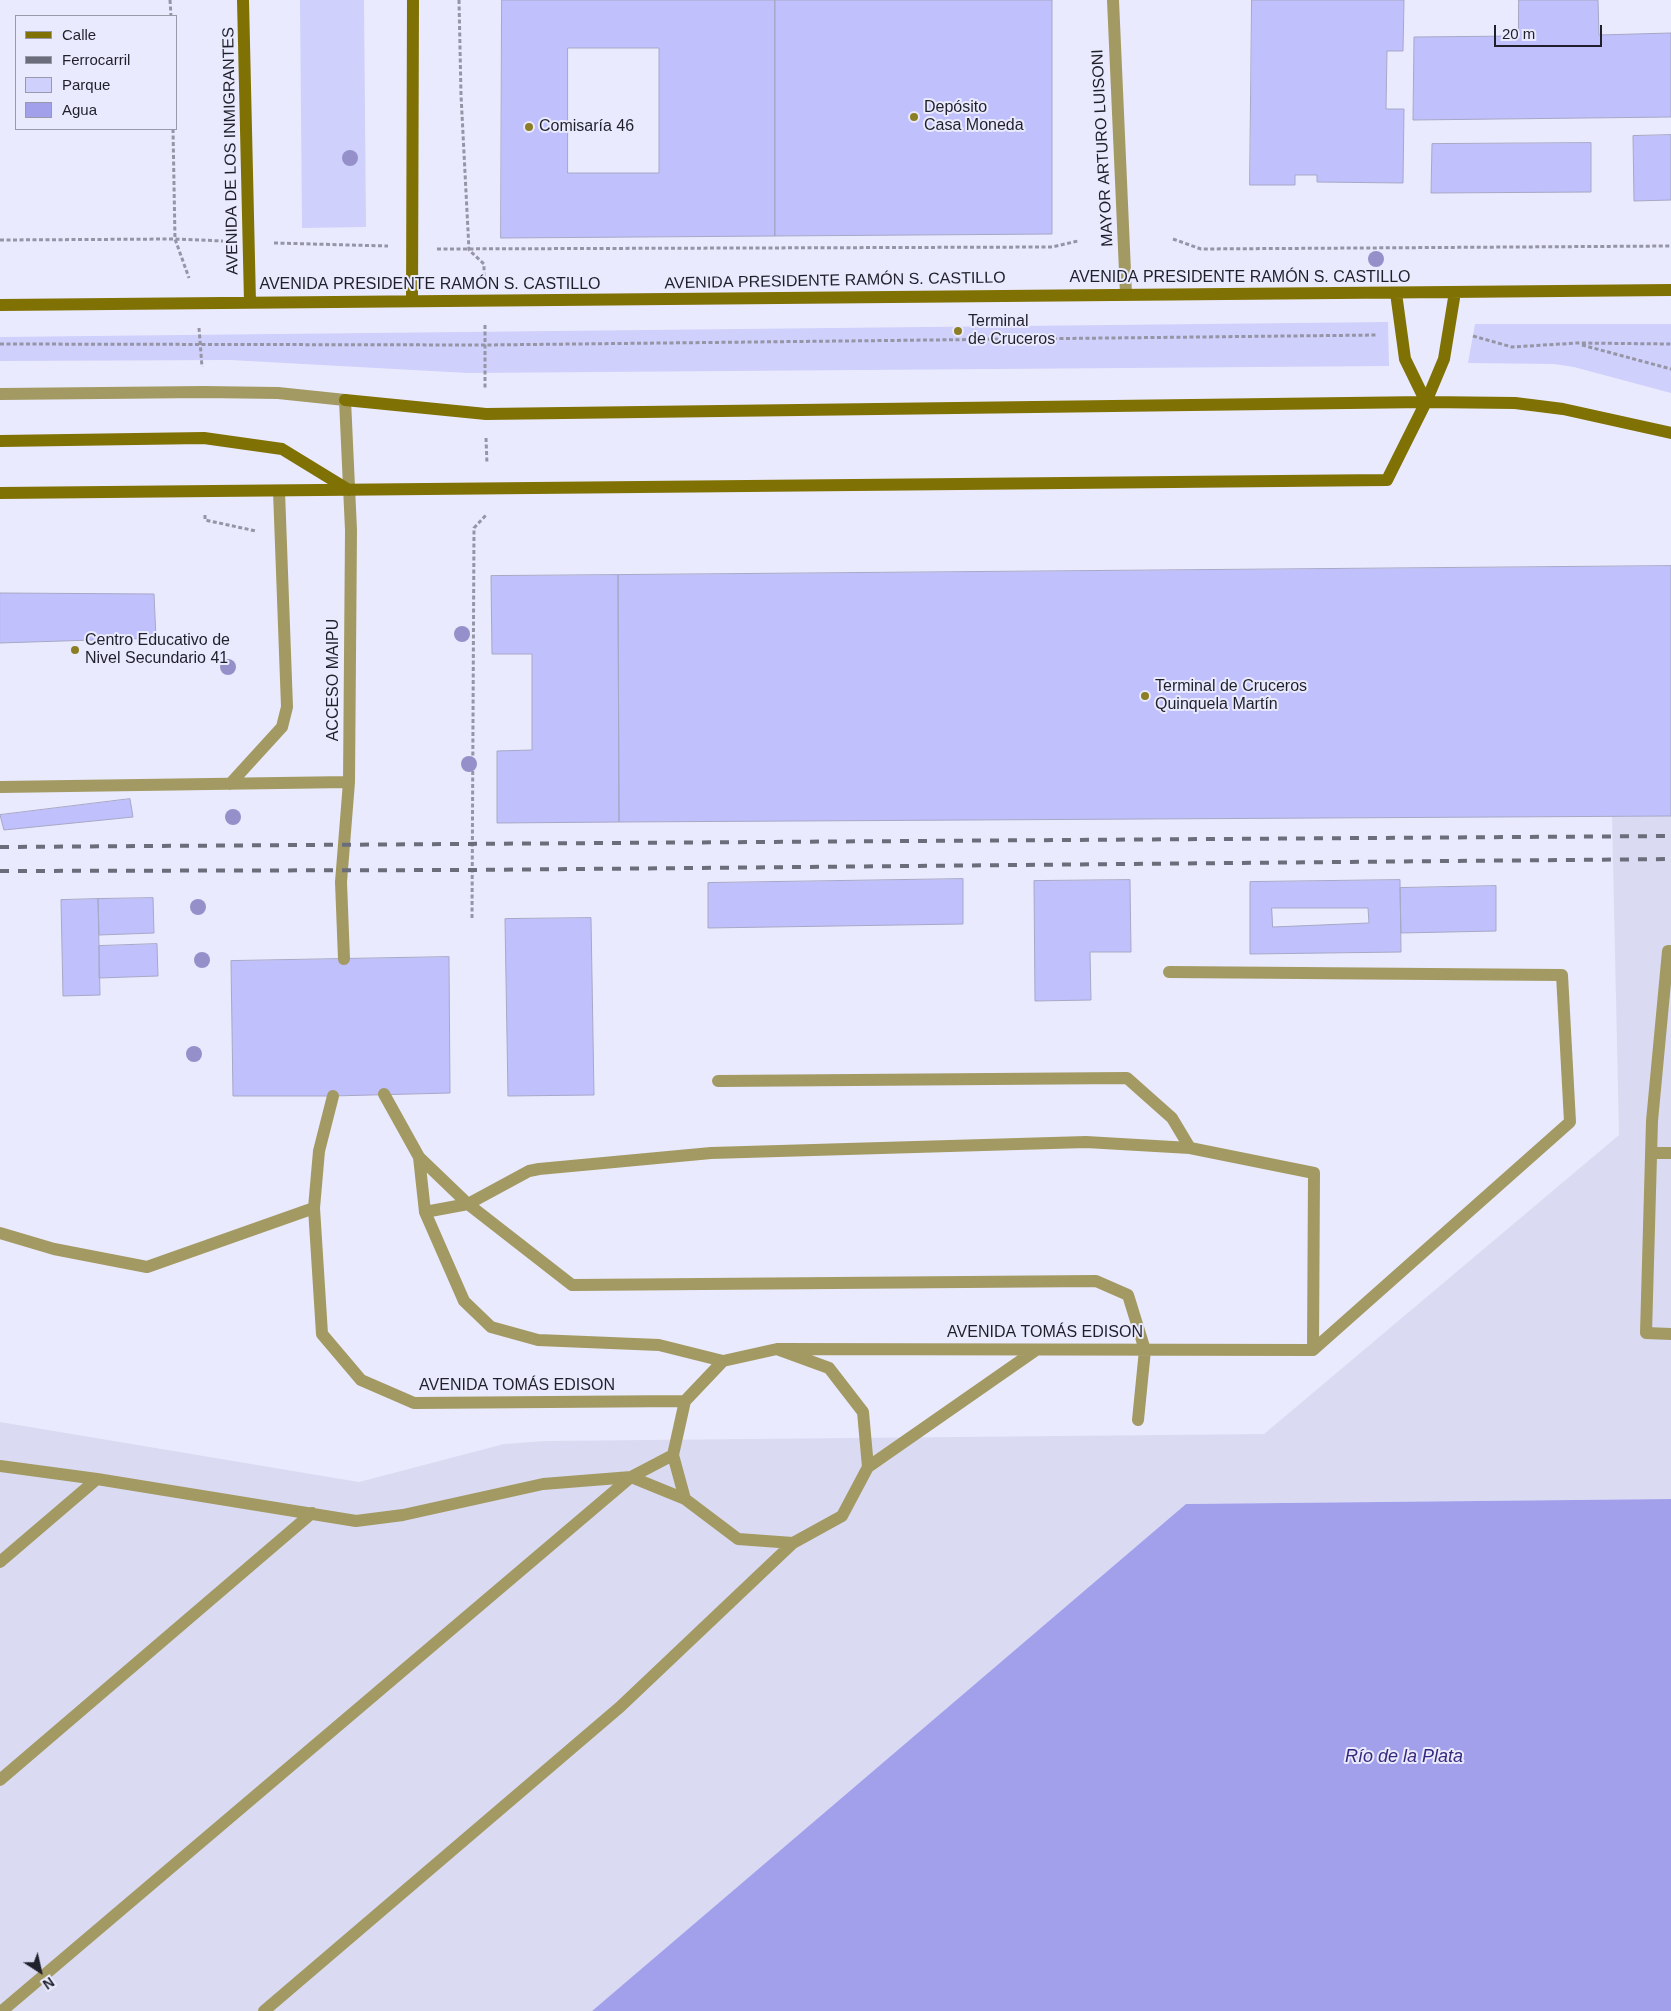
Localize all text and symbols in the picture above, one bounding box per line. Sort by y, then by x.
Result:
legend [15,15,178,130]
scale bar [1496,15,1604,47]
text: 20 m [1502,25,1535,42]
text: Calle [62,26,96,43]
street label: AVENIDA DE LOS INMIGRANTES [219,27,243,275]
street label: MAYOR ARTURO LUISONI [1088,49,1118,247]
text: Ferrocarril [62,51,130,68]
text: Parque [62,76,110,93]
place label: Depósito Casa Moneda [924,98,1024,136]
text: Agua [62,101,97,118]
marker: Depósito Casa Moneda [908,111,920,123]
place label: Comisaría 46 [539,117,634,137]
marker: Comisaría 46 [523,121,535,133]
street label: AVENIDA PRESIDENTE RAMÓN S. CASTILLO [664,268,1006,294]
street label: AVENIDA PRESIDENTE RAMÓN S. CASTILLO [1069,268,1411,288]
street label: AVENIDA PRESIDENTE RAMÓN S. CASTILLO [259,275,601,295]
place label: Terminal de Cruceros [968,312,1055,350]
marker: Terminal de Cruceros [952,325,964,337]
street label: ACCESO MAIPU [324,619,344,741]
place label: Centro Educativo de Nivel Secundario 41 [85,631,230,669]
marker: Centro Educativo de Nivel Secundario 41 [69,644,81,656]
place label: Terminal de Cruceros Quinquela Martín [1155,677,1307,715]
marker: Terminal de Cruceros Quinquela Martín [1139,690,1151,702]
street label: AVENIDA TOMÁS EDISON [947,1323,1143,1343]
street label: AVENIDA TOMÁS EDISON [419,1376,615,1396]
water label: Río de la Plata [1345,1746,1463,1768]
north arrow [15,1946,65,1996]
text: N [40,1974,57,1993]

